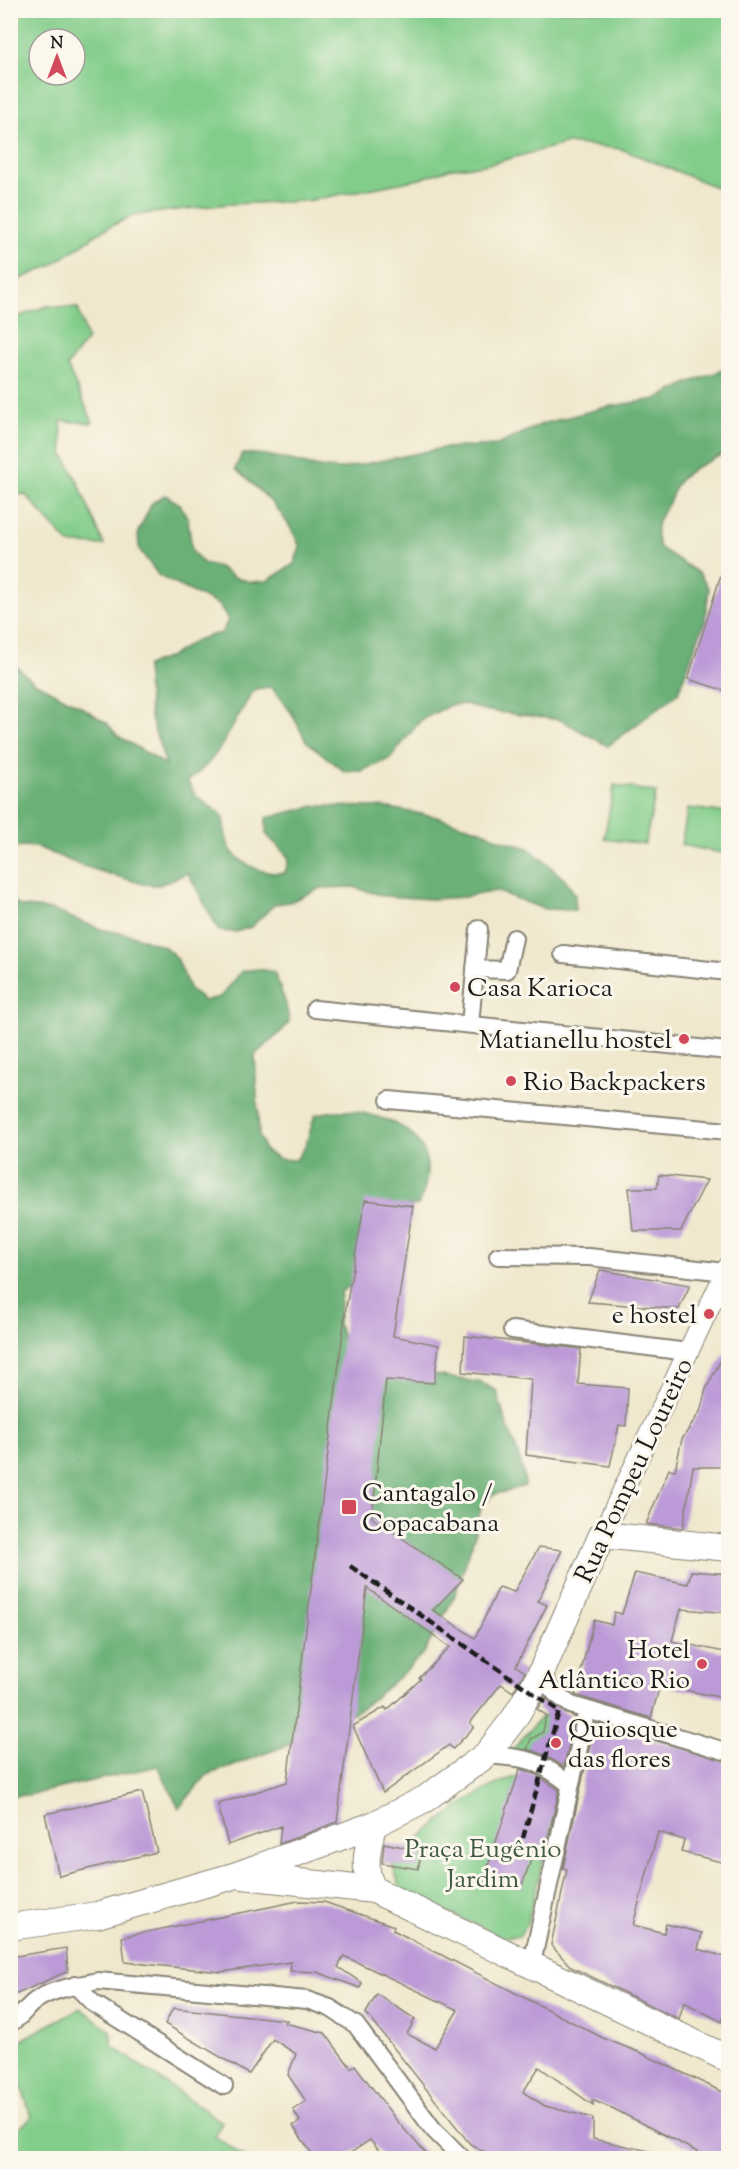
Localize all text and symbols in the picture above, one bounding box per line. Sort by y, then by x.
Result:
north arrow [27,27,87,87]
text: N [51,33,64,56]
place label: Casa Karioca [467,971,613,1008]
marker: Casa Karioca [448,980,462,994]
place label: Matianellu hostel [479,1023,672,1060]
marker: Matianellu hostel [677,1032,691,1046]
place label: Rio Backpackers [523,1065,706,1102]
marker: Rio Backpackers [504,1074,518,1088]
place label: e hostel [612,1298,697,1335]
marker: e hostel [702,1307,716,1321]
street label: Rua Pompeu Loureiro [567,1352,704,1590]
place label: Cantagalo / Copacabana [362,1476,499,1543]
marker: Cantagalo / Copacabana [340,1498,358,1516]
place label: Hotel Atlântico Rio [538,1633,690,1700]
marker: Hotel Atlântico Rio [695,1657,709,1671]
place label: Quiosque das flores [568,1712,678,1779]
marker: Quiosque das flores [549,1736,563,1750]
park label: Praça Eugênio Jardim [404,1832,562,1899]

